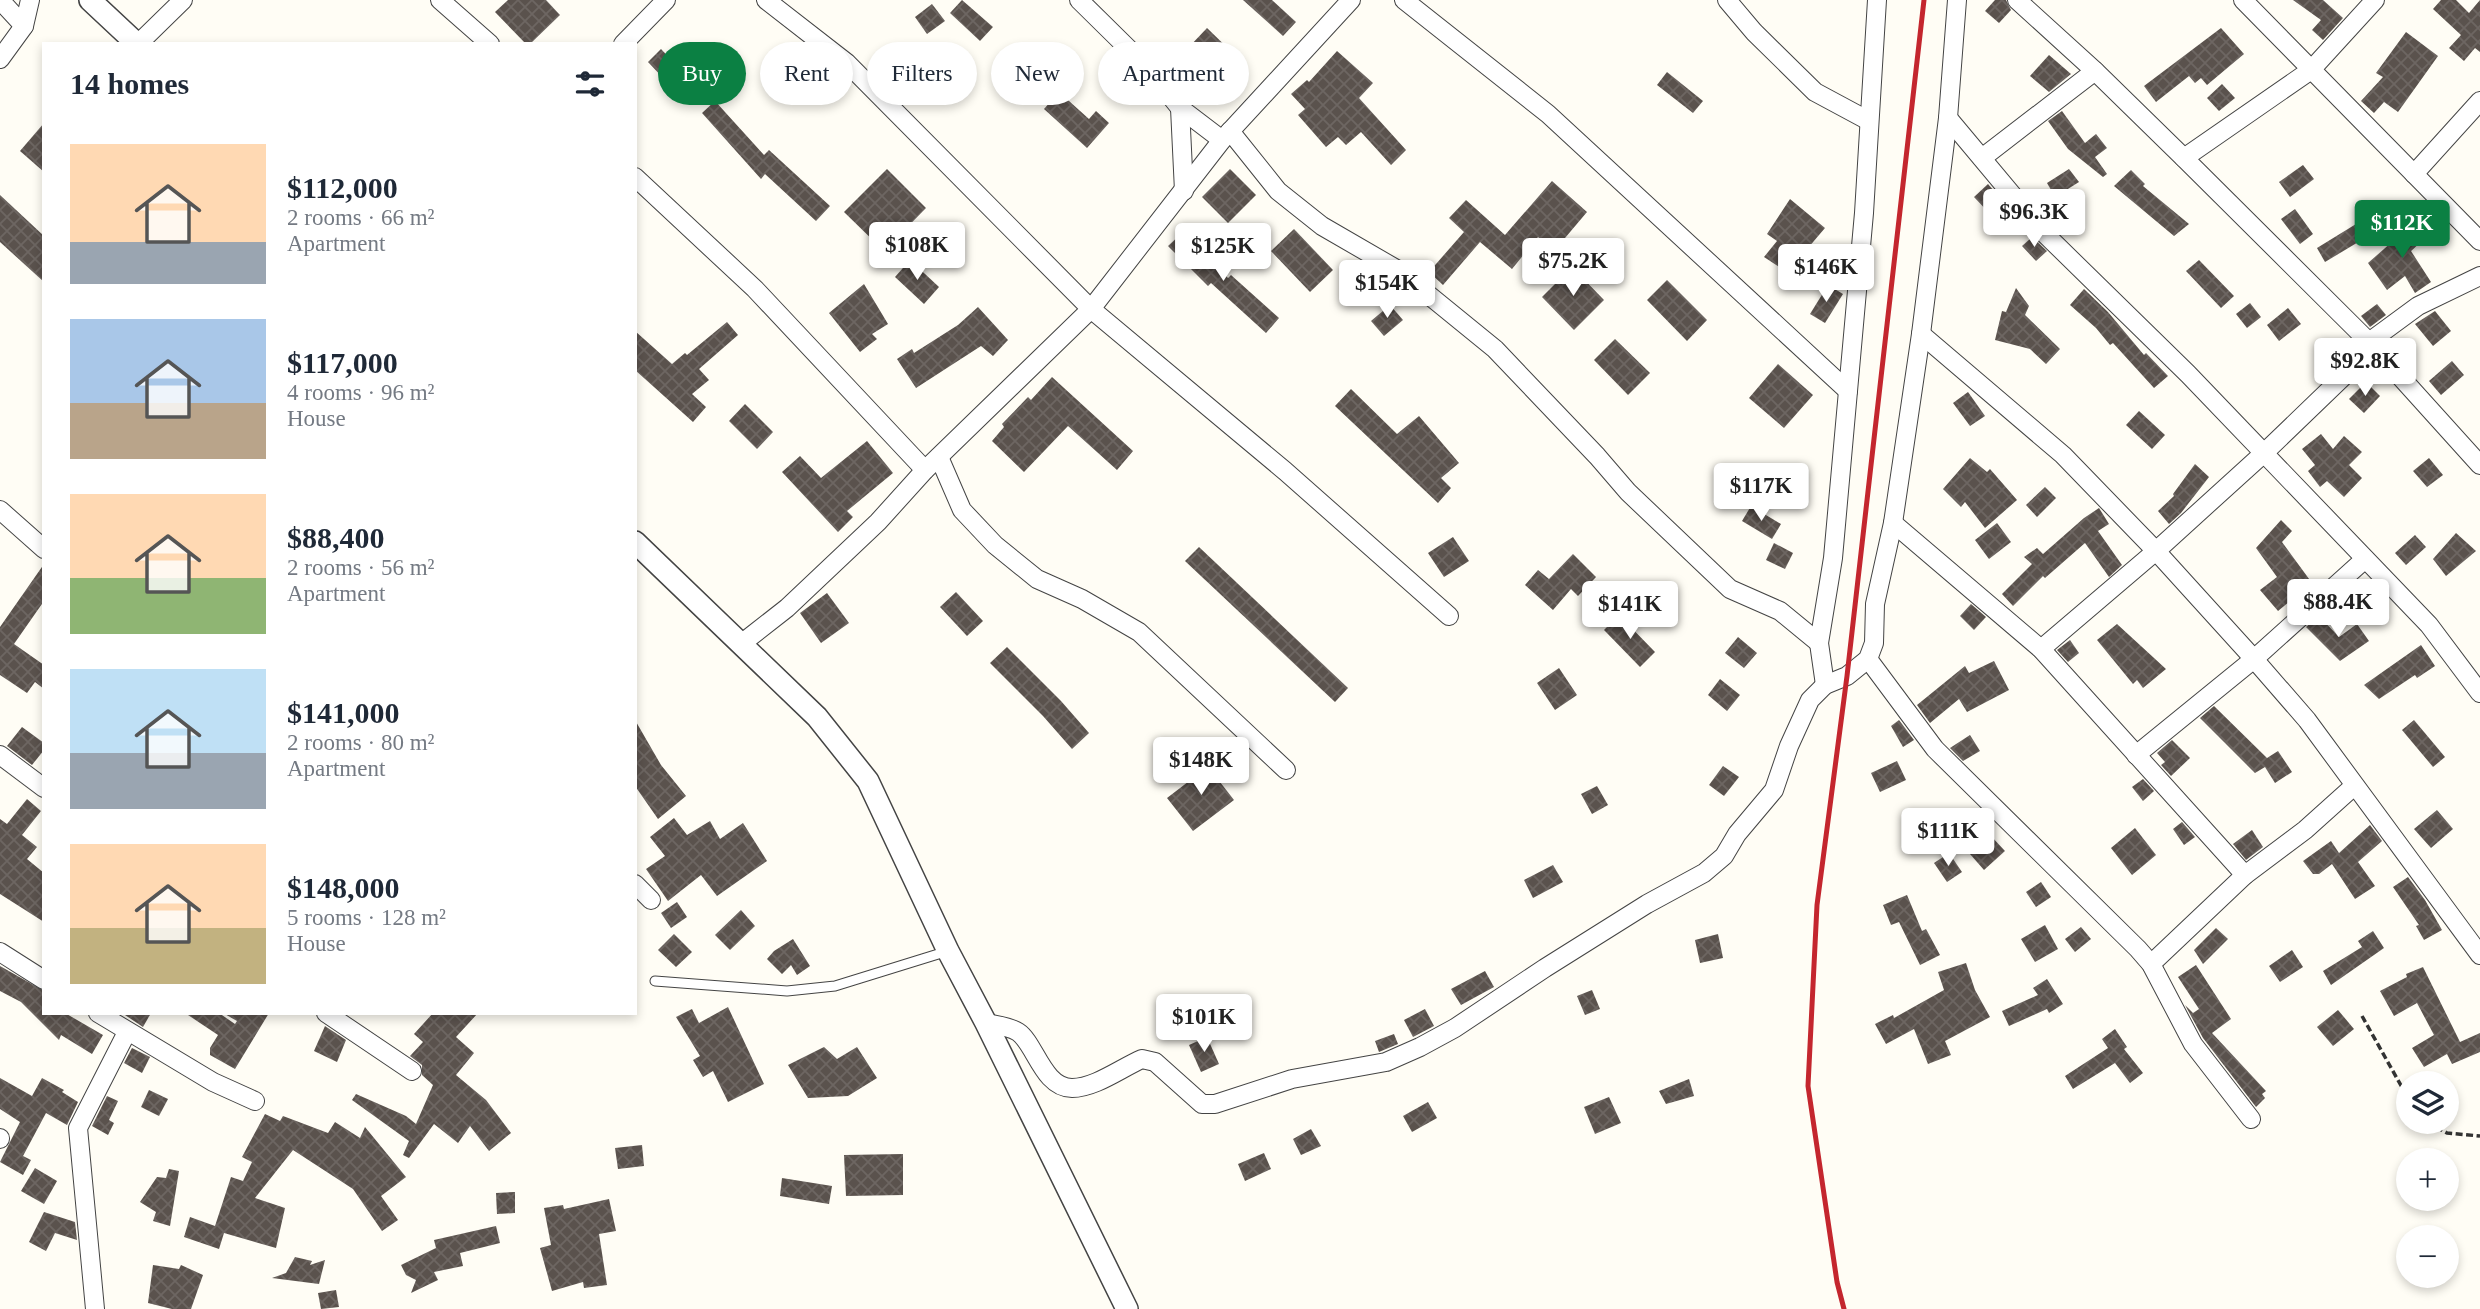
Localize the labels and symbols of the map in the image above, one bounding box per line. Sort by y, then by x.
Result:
pin: $96.3K [1977,190,2091,249]
pin: $112K [2353,201,2451,260]
pin: $108K [868,222,966,282]
pin: $125K [1174,224,1272,283]
pin: $75.2K [1516,238,1630,298]
pin: $146K [1777,244,1875,304]
pin: $154K [1338,260,1436,320]
pin: $92.8K [2308,338,2422,398]
pin: $117K [1712,463,1810,523]
pin: $88.4K [2281,580,2395,639]
pin: $141K [1581,582,1679,641]
pin: $148K [1152,738,1250,797]
pin: $111K [1899,808,1997,868]
pin: $101K [1155,995,1253,1054]

